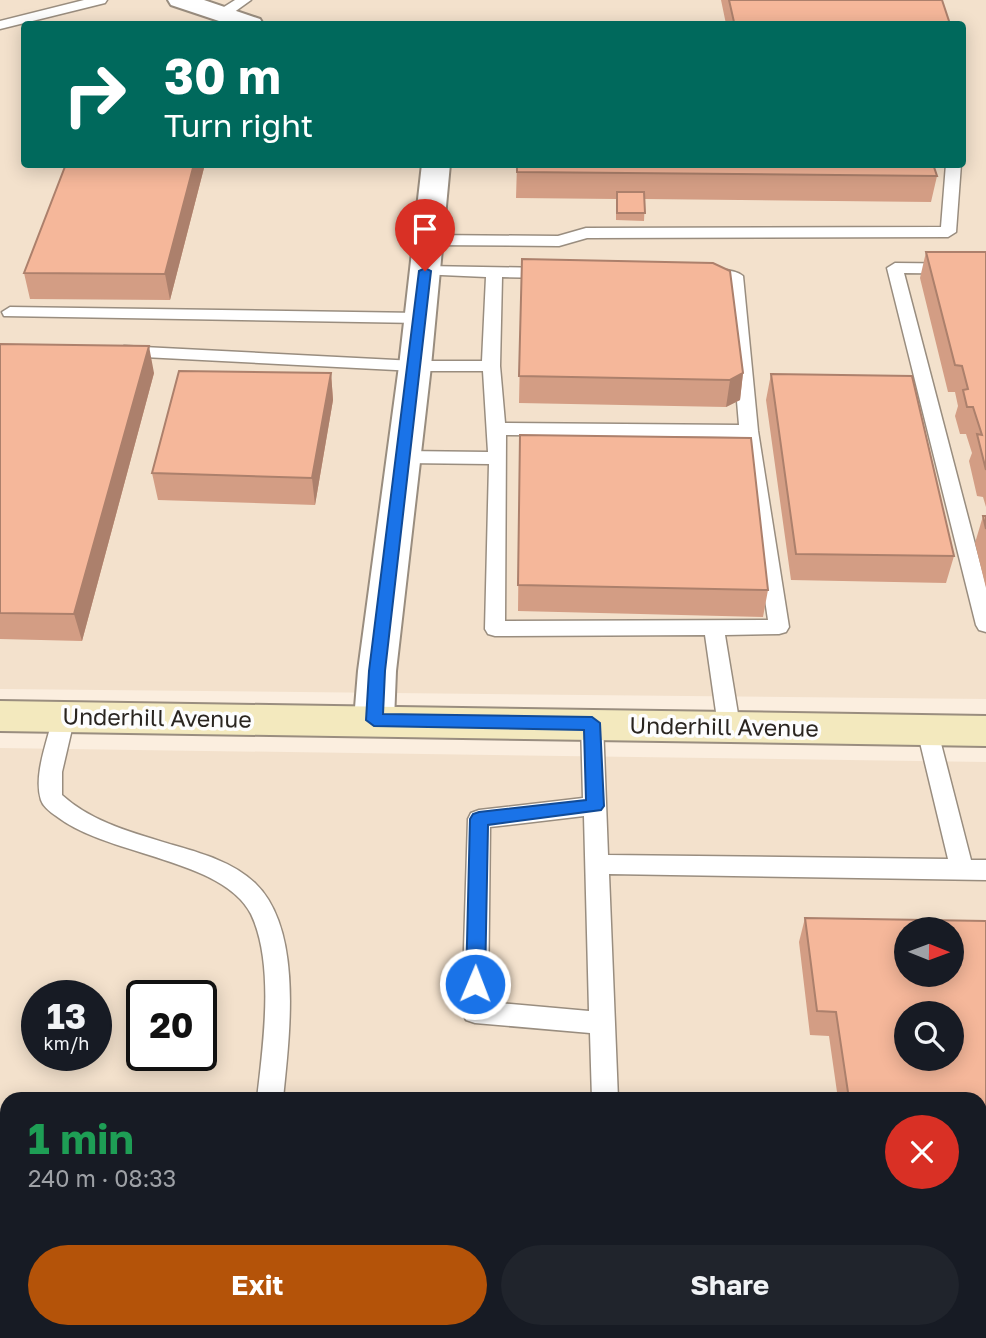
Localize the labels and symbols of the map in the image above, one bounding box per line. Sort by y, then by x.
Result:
pin [395,199,455,271]
street label: Underhill Avenue [62,701,252,733]
street label: Underhill Avenue [629,710,819,742]
north arrow [894,917,964,987]
position arrow [438,947,512,1021]
speed limit sign: 20 [126,980,217,1071]

